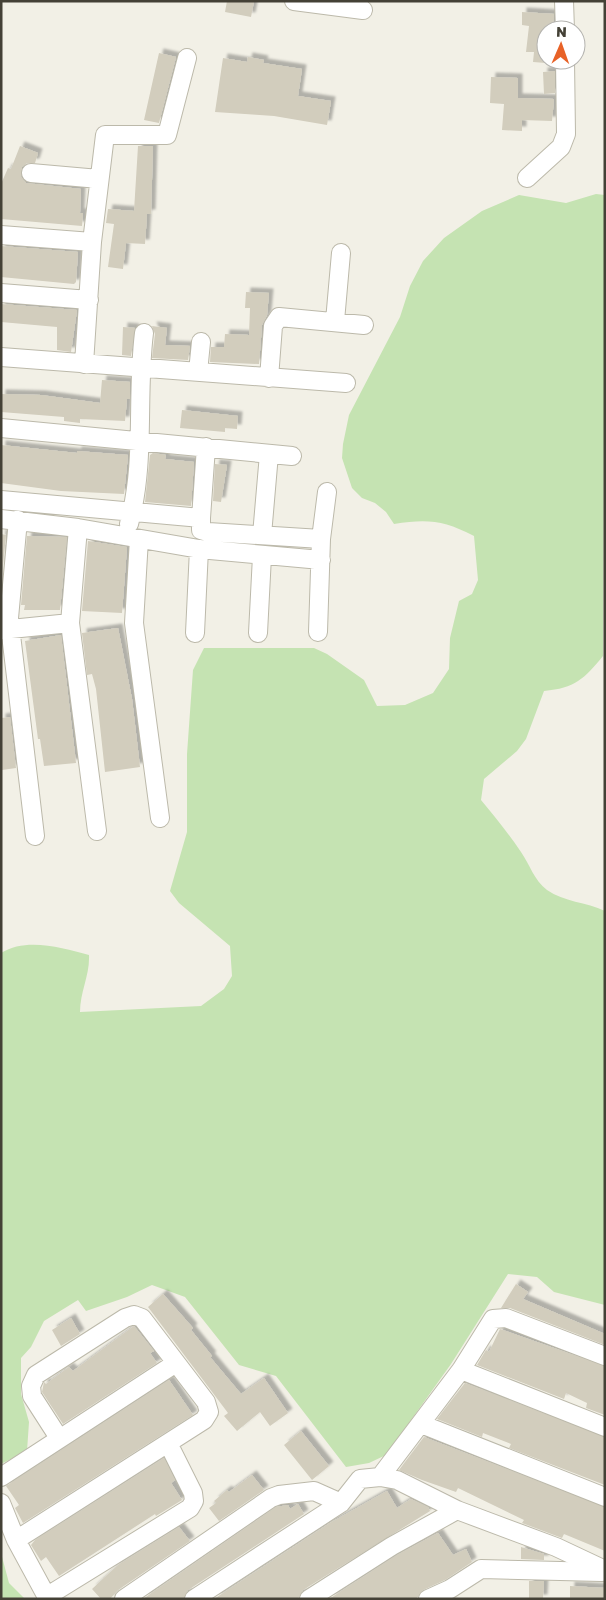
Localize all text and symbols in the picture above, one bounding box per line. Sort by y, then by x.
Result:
north arrow [536,20,586,70]
text: N [556,23,567,40]

